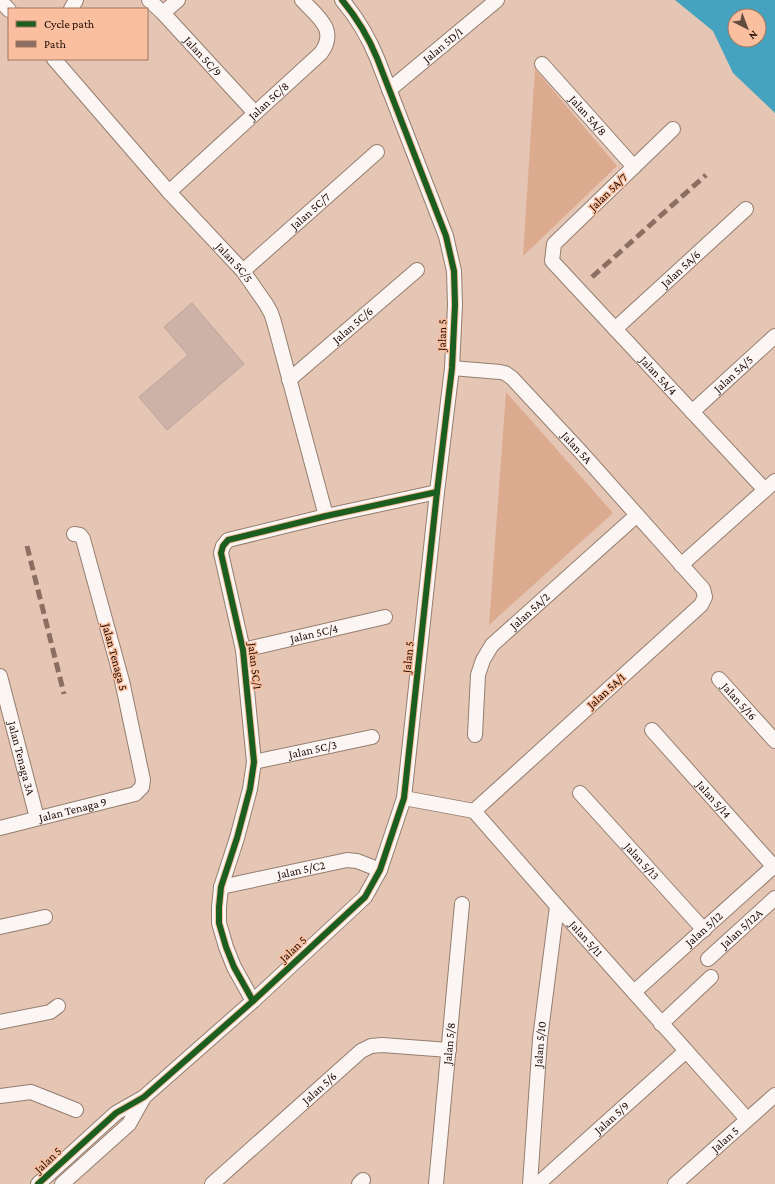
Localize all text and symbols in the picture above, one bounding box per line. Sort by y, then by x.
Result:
legend [8,8,148,60]
north arrow [727,8,767,48]
text: Cycle path [44,17,95,31]
street label: Jalan 5D/1 [419,25,466,66]
text: N [747,28,760,43]
street label: Jalan 5C/9 [180,33,225,79]
text: Path [44,37,66,51]
street label: Jalan 5C/8 [245,79,292,124]
street label: Jalan 5A/8 [566,92,610,138]
street label: Jalan 5A/7 [585,170,631,214]
street label: Jalan 5C/7 [287,189,334,233]
street label: Jalan 5C/5 [212,239,256,285]
street label: Jalan 5A/6 [657,247,703,291]
street label: Jalan 5C/6 [329,304,376,347]
street label: Jalan 5 [434,319,450,352]
street label: Jalan 5A/4 [636,352,680,398]
street label: Jalan 5A/5 [710,353,756,396]
street label: Jalan 5A [558,428,595,467]
street label: Jalan 5A/2 [506,590,553,633]
street label: Jalan Tenaga 5 [99,621,131,692]
street label: Jalan 5C/4 [288,621,340,646]
street label: Jalan 5 [399,640,417,675]
street label: Jalan 5C/1 [245,641,265,690]
street label: Jalan 5A/1 [583,670,628,712]
street label: Jalan 5/16 [718,679,760,723]
street label: Jalan Tenaga 3A [5,719,38,797]
street label: Jalan 5C/3 [286,738,338,762]
street label: Jalan 5/14 [693,777,734,821]
street label: Jalan Tenaga 9 [36,794,108,825]
street label: Jalan 5/13 [621,839,662,883]
street label: Jalan 5/C2 [275,858,327,882]
street label: Jalan 5/12A [717,906,765,952]
street label: Jalan 5/12 [682,909,726,950]
street label: Jalan 5/11 [566,917,606,960]
street label: Jalan 5 [276,933,310,966]
street label: Jalan 5/10 [531,1020,549,1069]
street label: Jalan 5/8 [440,1022,458,1066]
street label: Jalan 5/6 [298,1069,340,1108]
street label: Jalan 5/9 [591,1099,632,1138]
street label: Jalan 5 [708,1124,742,1156]
street label: Jalan 5 [31,1144,65,1177]

